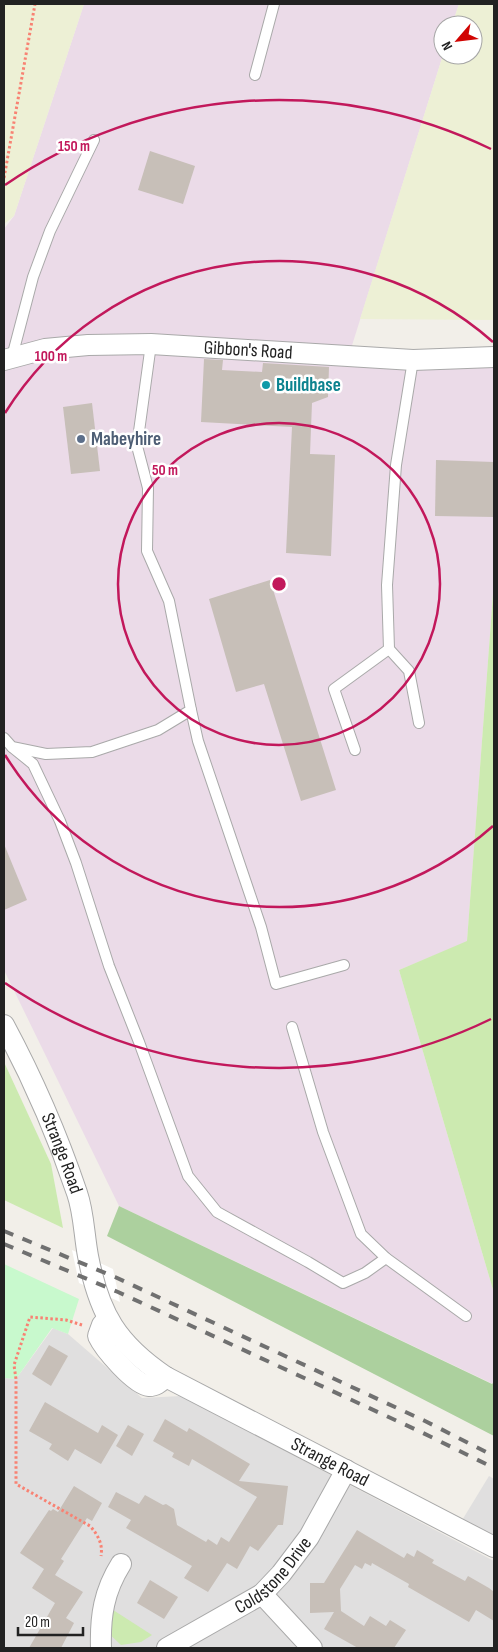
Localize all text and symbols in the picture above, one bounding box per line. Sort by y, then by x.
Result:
north arrow [433,15,483,65]
text: N [438,39,456,53]
text: 150 m [58,137,90,156]
street label: Gibbon's Road [203,336,293,364]
text: 100 m [35,347,67,366]
place label: Buildbase [276,374,341,397]
marker: Buildbase [260,379,272,391]
place label: Mabeyhire [91,428,161,451]
marker: Mabeyhire [75,433,87,445]
text: 50 m [152,461,178,480]
centre of rings [270,575,288,593]
street label: Strange Road [36,1109,88,1197]
street label: Strange Road [287,1432,373,1492]
street label: Coldstone Drive [231,1532,316,1619]
scale bar [18,1604,82,1636]
text: 20 m [25,1613,50,1632]

